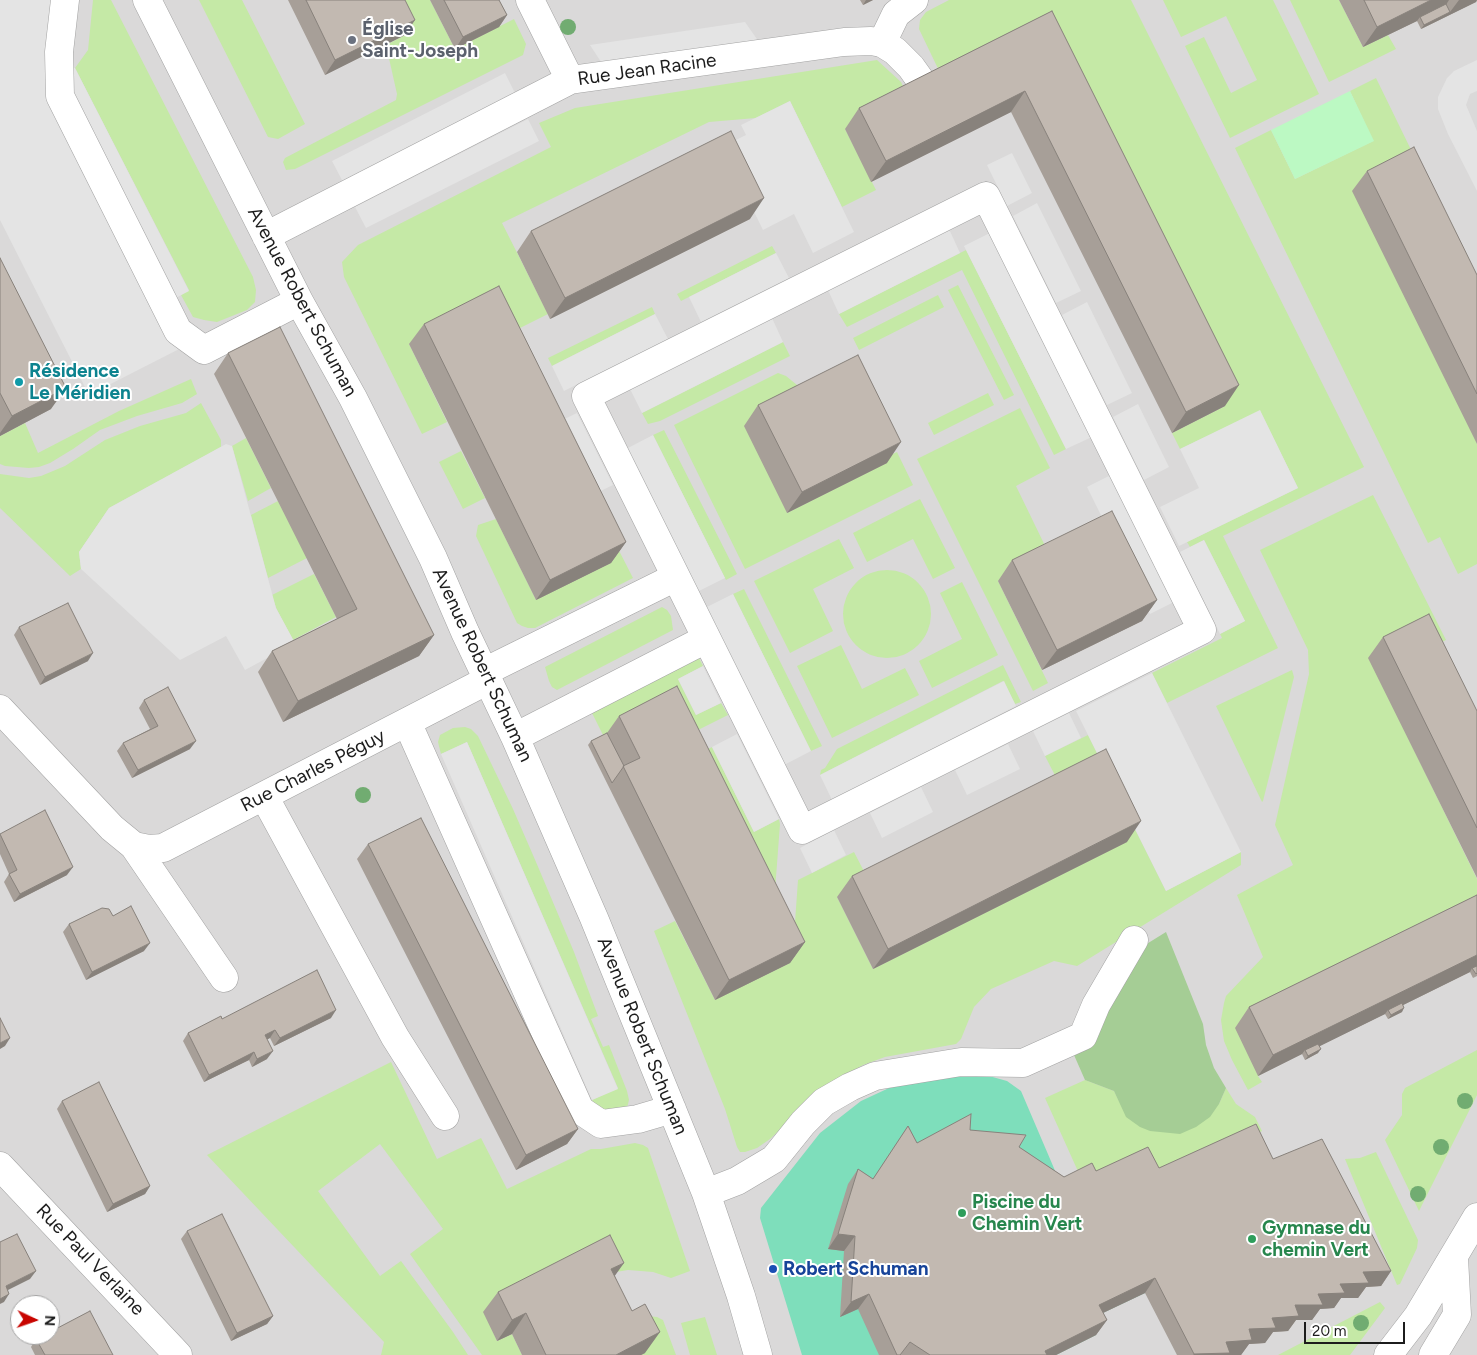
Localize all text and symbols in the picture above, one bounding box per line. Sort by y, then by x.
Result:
place label: Église Saint-Joseph [362,18,478,62]
marker: Église Saint-Joseph [346,34,358,46]
street label: Rue Jean Racine [576,49,718,91]
street label: Avenue Robert Schuman [242,203,362,401]
place label: Résidence Le Méridien [29,360,131,404]
marker: Résidence Le Méridien [13,376,25,388]
street label: Avenue Robert Schuman [427,564,537,766]
street label: Rue Charles Péguy [237,725,389,817]
street label: Avenue Robert Schuman [592,934,692,1138]
place label: Piscine du Chemin Vert [972,1191,1082,1235]
street label: Rue Paul Verlaine [31,1200,149,1320]
marker: Piscine du Chemin Vert [956,1207,968,1219]
place label: Gymnase du chemin Vert [1262,1217,1371,1261]
marker: Gymnase du chemin Vert [1246,1233,1258,1245]
place label: Robert Schuman [783,1258,929,1280]
marker: Robert Schuman [767,1263,779,1275]
north arrow [10,1295,60,1345]
scale bar [1307,1312,1408,1344]
text: N [41,1315,58,1327]
text: 20 m [1312,1322,1346,1340]

